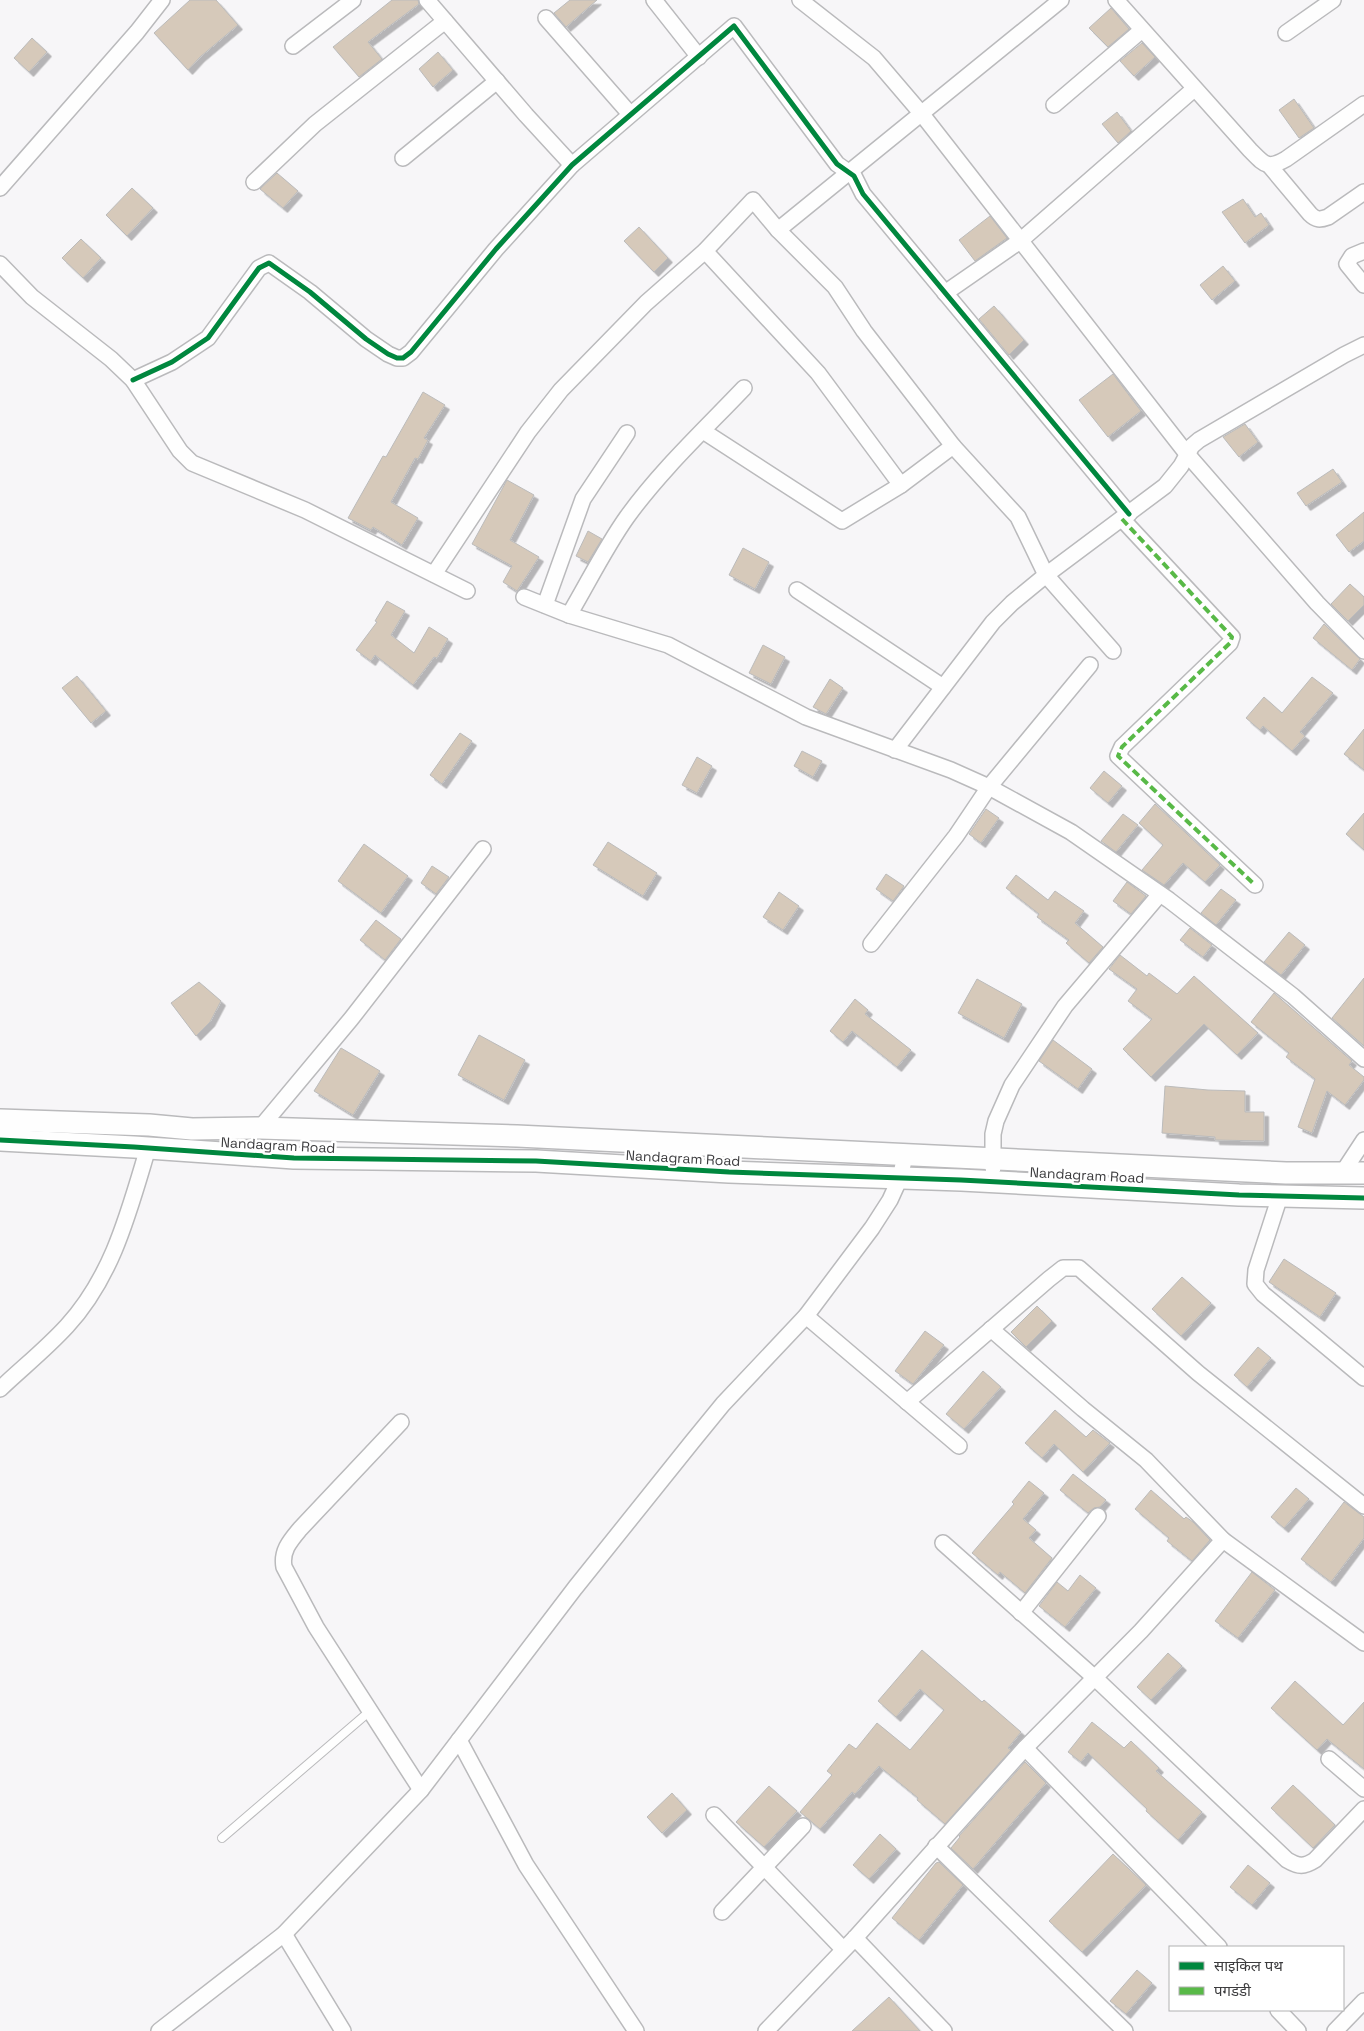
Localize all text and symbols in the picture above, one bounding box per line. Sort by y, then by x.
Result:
street label: Nandagram Road [220,1133,336,1157]
street label: Nandagram Road [625,1146,741,1170]
street label: Nandagram Road [1029,1163,1145,1187]
legend [1169,1946,1344,2011]
text: साइकिल पथ [1214,1956,1283,1975]
text: पगडंडी [1214,1981,1252,2000]

